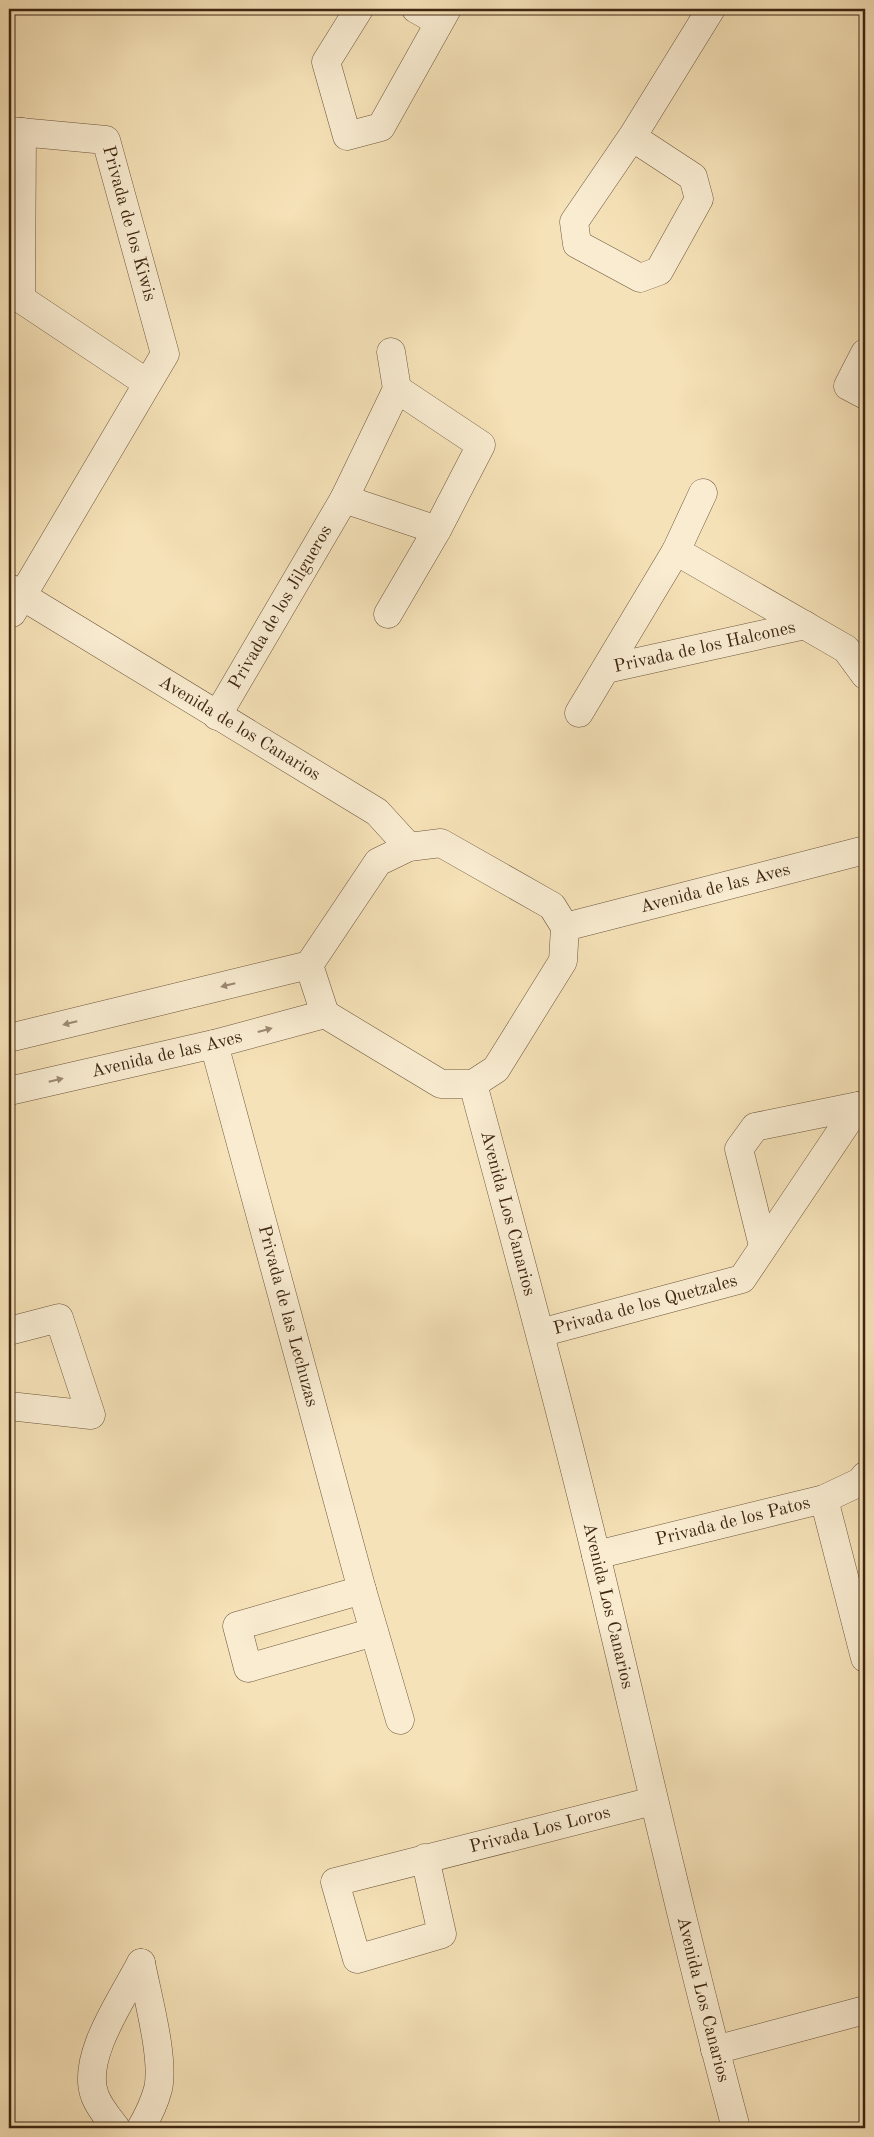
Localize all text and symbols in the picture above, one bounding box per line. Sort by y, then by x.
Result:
street label: Privada de los Kiwis [99,144,159,303]
street label: Privada de los Jilgueros [226,522,336,692]
street label: Privada de los Halcones [612,618,797,676]
street label: Avenida de los Canarios [156,672,324,784]
street label: Avenida de las Aves [638,861,792,916]
one-way arrow [221,981,236,989]
one-way arrow [63,1019,78,1027]
one-way arrow [258,1026,273,1034]
street label: Avenida de las Aves [90,1028,244,1081]
one-way arrow [49,1076,64,1084]
street label: Avenida Los Canarios [477,1129,539,1298]
street label: Privada de las Lechuzas [255,1223,321,1409]
street label: Privada de los Quetzales [551,1272,739,1338]
street label: Privada de los Patos [654,1494,812,1549]
street label: Avenida Los Canarios [580,1521,637,1691]
street label: Privada Los Loros [468,1803,612,1856]
street label: Avenida Los Canarios [674,1915,733,2084]

